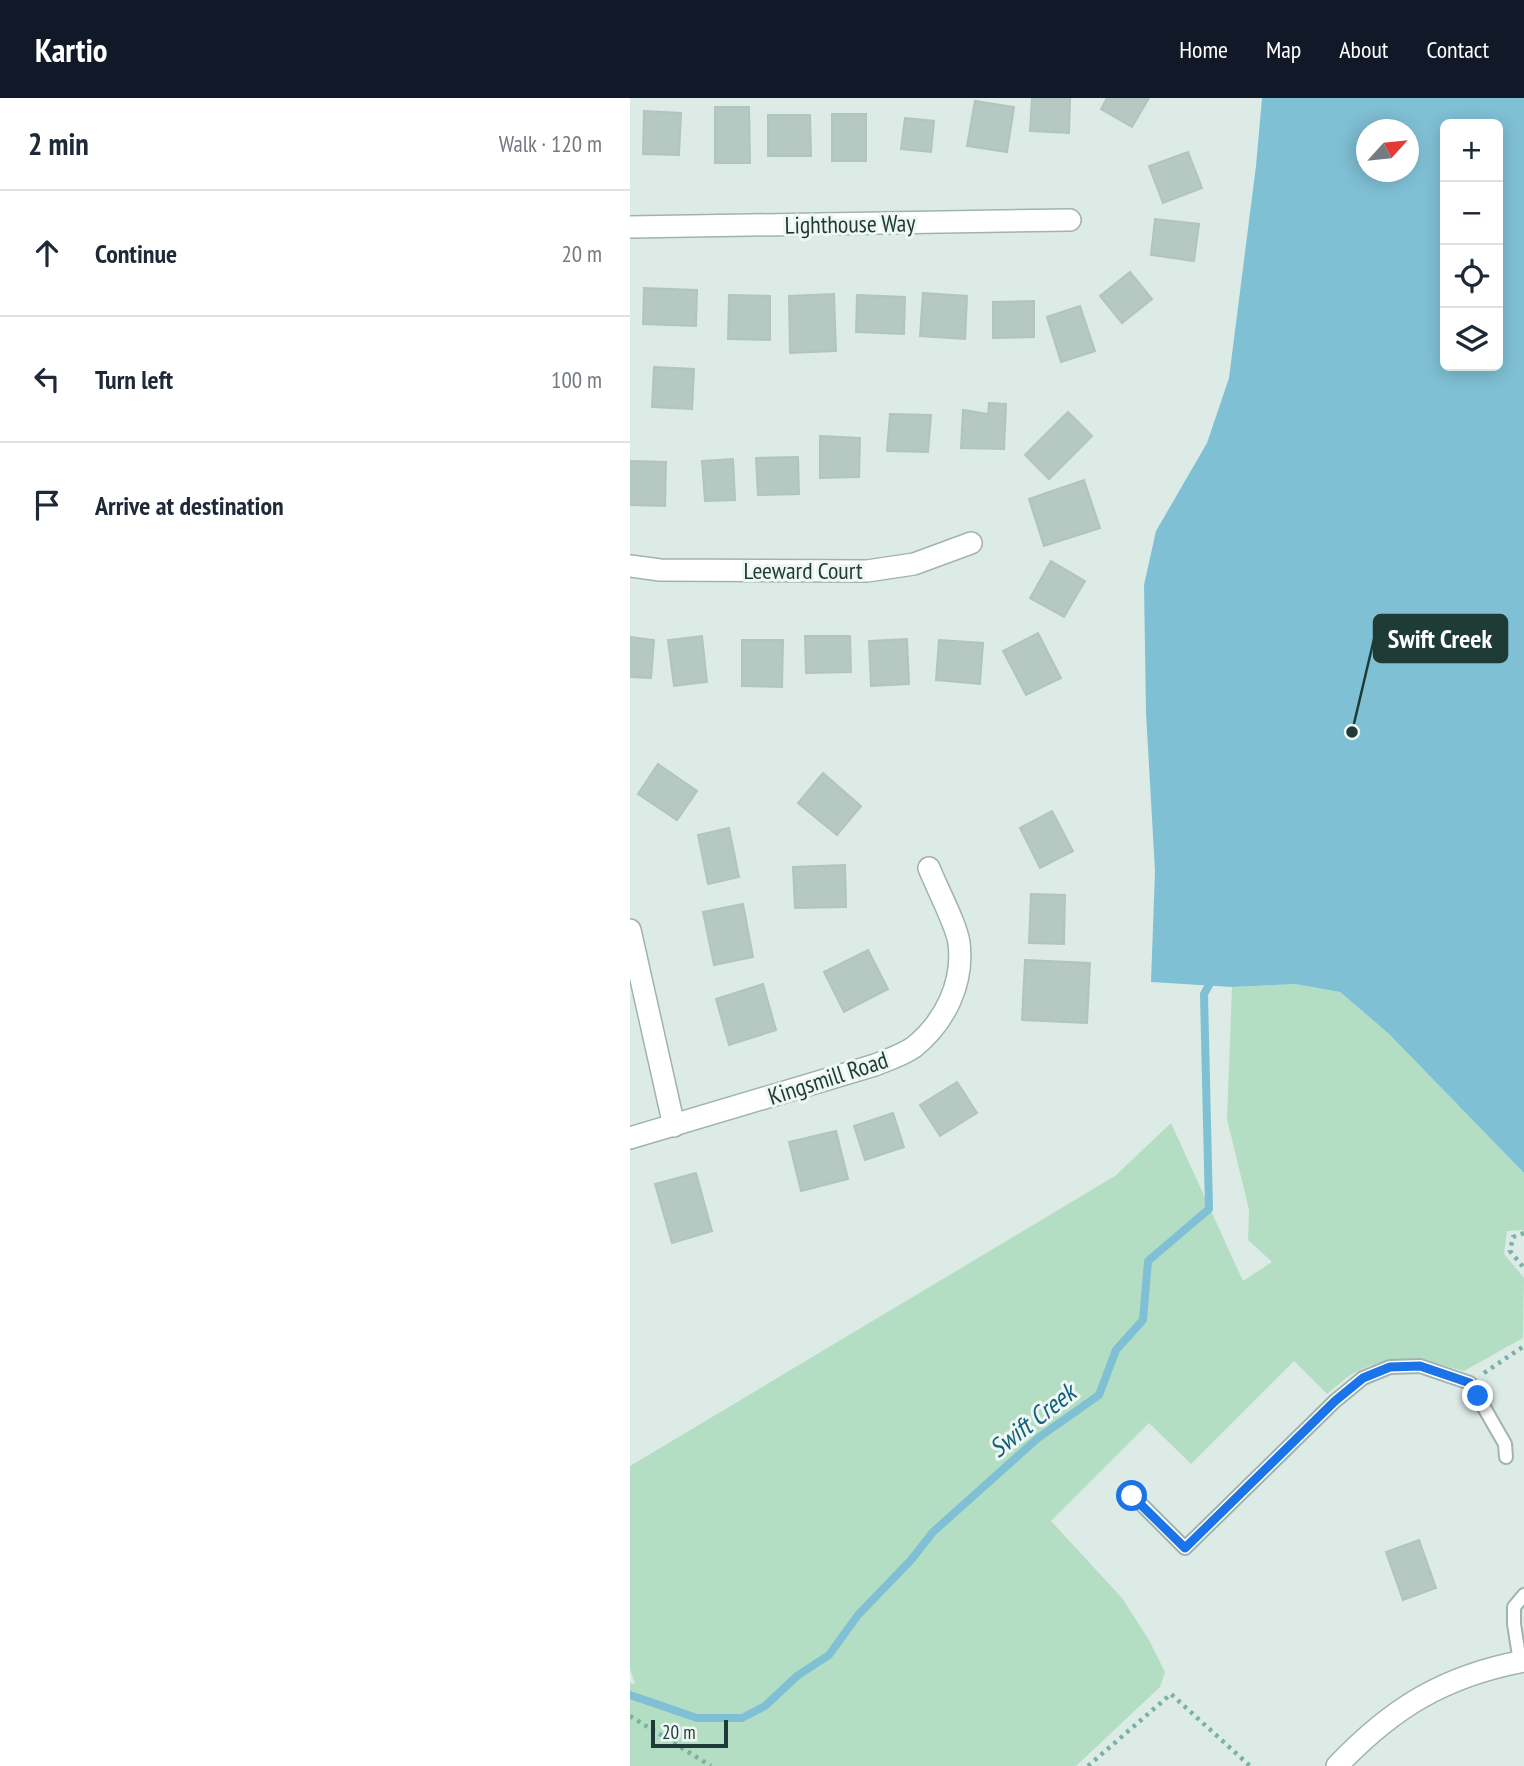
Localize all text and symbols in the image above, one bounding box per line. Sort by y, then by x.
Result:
text: Kartio [35,28,108,71]
text: Home [1179,34,1228,65]
text: Map [1266,34,1301,65]
text: About [1339,34,1388,65]
text: Contact [1426,34,1489,65]
north arrow [1356,119,1419,182]
map controls [1440,119,1503,371]
button: + [1440,119,1503,182]
text: 2 min [28,124,89,163]
text: Walk · 120 m [499,129,602,158]
button: − [1440,182,1503,245]
street label: Lighthouse Way [784,207,916,241]
icon: ahead [28,234,66,272]
text: Continue [95,237,177,270]
text: 20 m [561,239,602,268]
button: locate [1440,245,1503,308]
button: layers [1440,308,1503,371]
icon: left [28,360,66,398]
text: Turn left [95,363,173,396]
text: 100 m [551,365,602,394]
icon: arrive [28,486,66,524]
text: Arrive at destination [95,489,284,522]
street label: Leeward Court [743,555,863,586]
callout: Swift Creek [1374,615,1507,662]
text: Swift Creek [1388,622,1492,655]
street label: Kingsmill Road [764,1044,892,1112]
water label: Swift Creek [982,1374,1084,1464]
route end [1462,1380,1493,1411]
route start [1116,1480,1147,1511]
scale bar [651,1717,728,1749]
text: 20 m [662,1720,696,1744]

